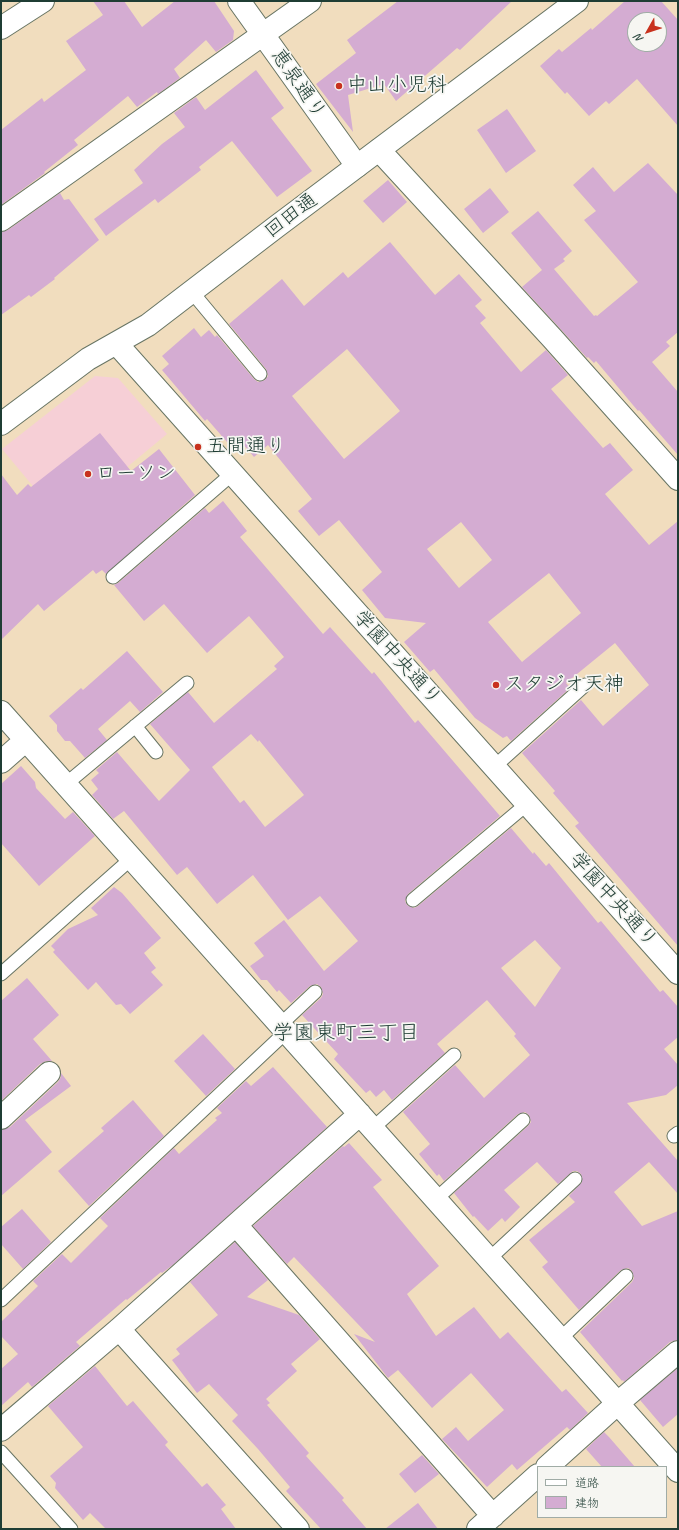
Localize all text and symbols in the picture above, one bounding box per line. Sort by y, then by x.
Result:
north arrow [627,12,667,52]
text: N [631,32,646,46]
street label: 恵泉通り [265,44,331,124]
place label: 中山小児科 [347,74,447,98]
marker: 中山小児科 [334,81,344,91]
street label: 回田通 [260,188,322,244]
place label: 五間通り [206,435,286,459]
marker: 五間通り [193,442,203,452]
place label: ローソン [96,462,176,486]
marker: ローソン [83,469,93,479]
street label: 学園中央通り [348,605,446,711]
place label: スタジオ天神 [504,673,624,697]
marker: スタジオ天神 [491,680,501,690]
street label: 学園中央通り [564,847,662,953]
district label: 学園東町三丁目 [273,1020,419,1046]
legend [537,1466,667,1518]
text: 道路 [575,1475,599,1491]
text: 建物 [575,1495,599,1511]

